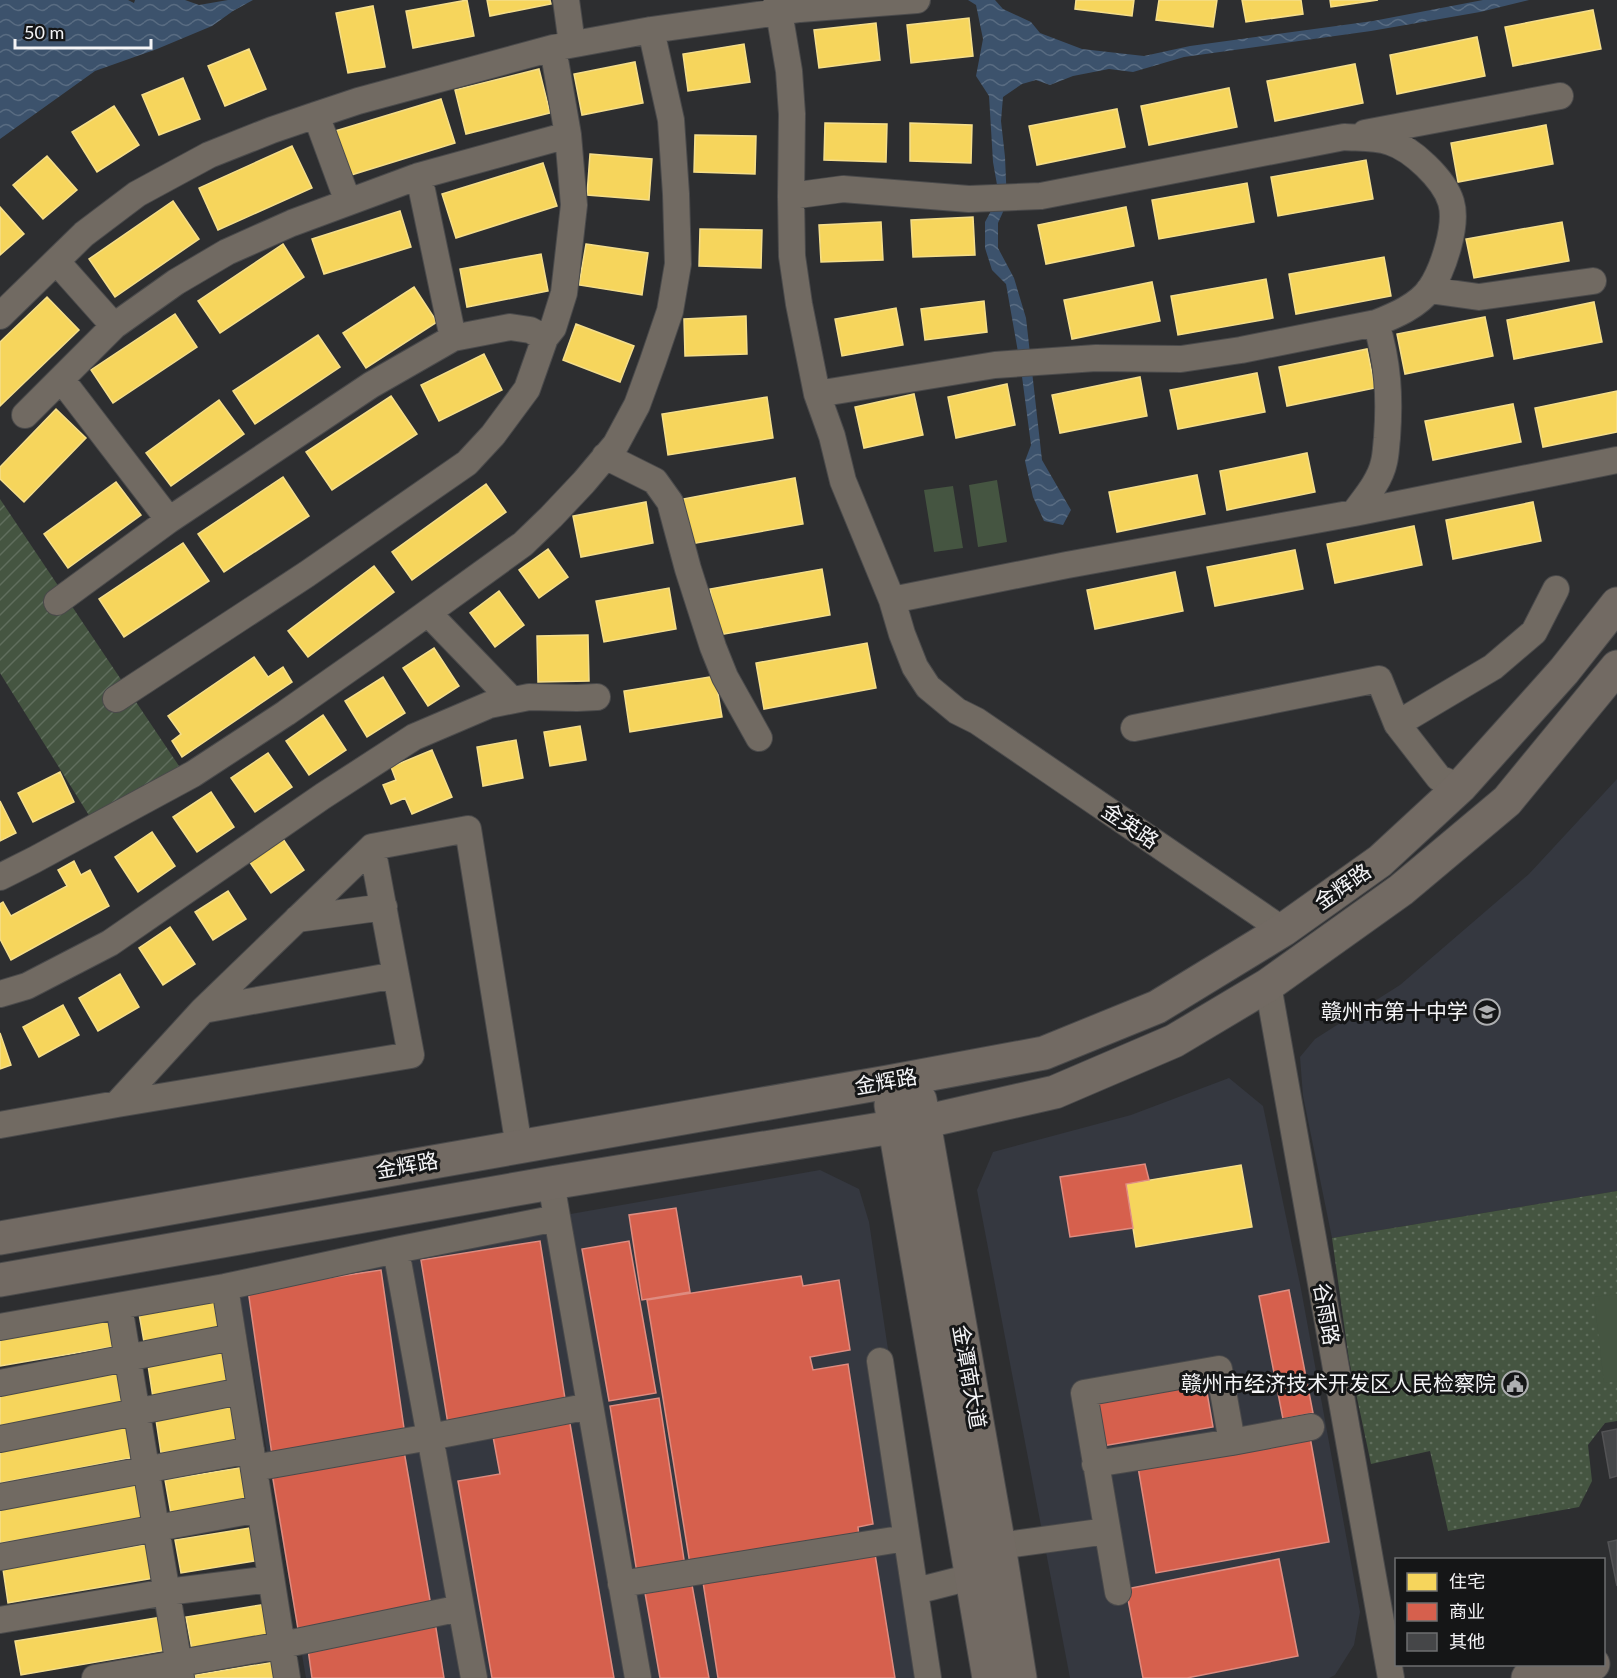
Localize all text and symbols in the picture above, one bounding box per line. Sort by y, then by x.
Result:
scale bar [15,12,152,50]
text: 50 m [24,21,64,43]
street label: 金英路 [1098,797,1164,853]
street label: 金辉路 [1309,857,1375,914]
school or university icon: 赣州市第十中学 [1472,997,1502,1027]
place label: 赣州市第十中学 [1321,998,1468,1023]
street label: 金辉路 [853,1063,919,1098]
street label: 金辉路 [374,1147,440,1182]
street label: 谷雨路 [1310,1281,1345,1347]
street label: 金潭南大道 [949,1323,992,1431]
public building icon: 赣州市经济技术开发区人民检察院 [1500,1369,1530,1399]
place label: 赣州市经济技术开发区人民检察院 [1181,1370,1496,1395]
legend [1395,1558,1605,1666]
text: 住宅 [1449,1570,1485,1592]
text: 商业 [1449,1600,1485,1622]
text: 其他 [1449,1630,1485,1652]

